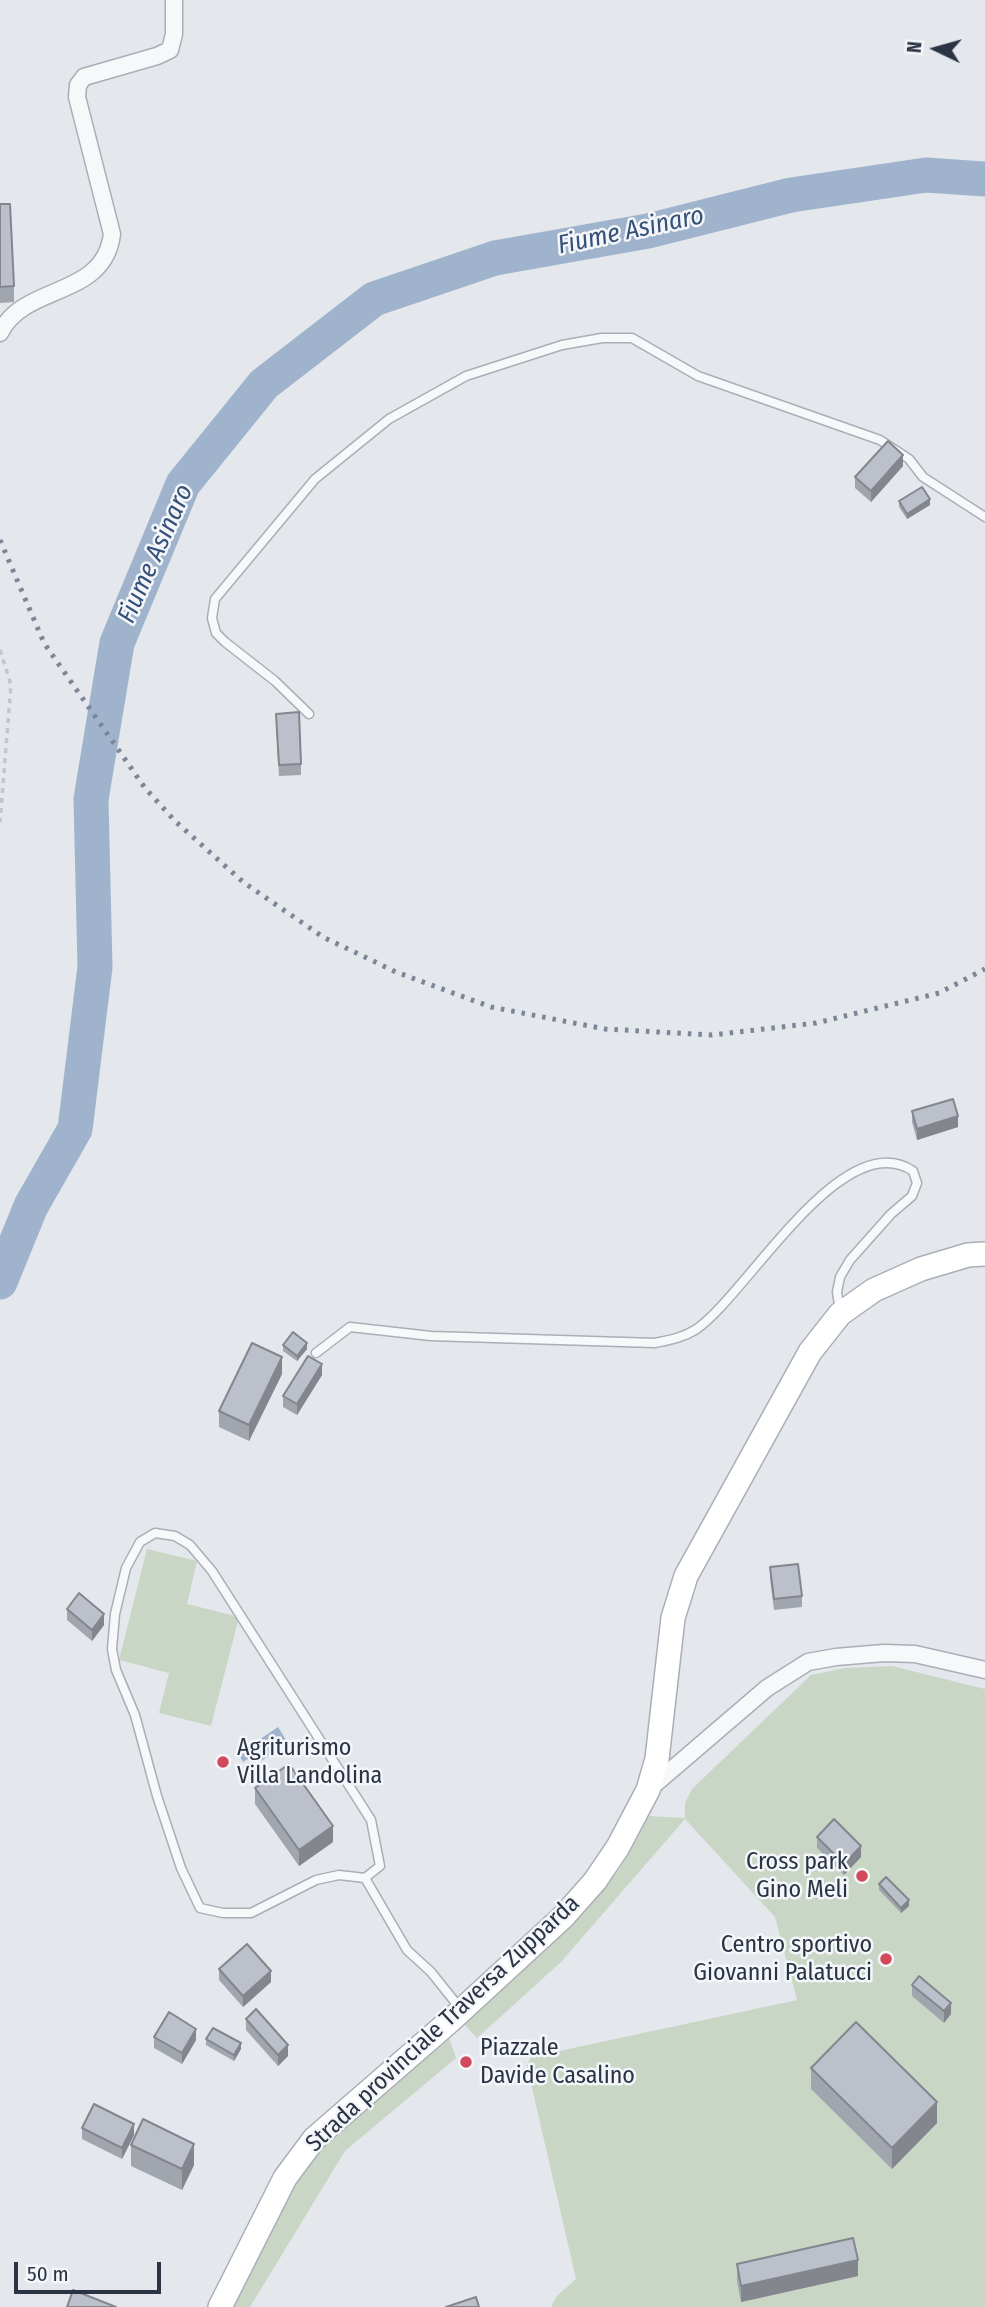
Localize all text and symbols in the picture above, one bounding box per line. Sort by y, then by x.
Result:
north arrow [901,14,971,84]
text: N [903,40,927,54]
water label: Fiume Asinaro [555,200,707,262]
water label: Fiume Asinaro [112,480,200,628]
place label: Agriturismo Villa Landolina [237,1734,382,1790]
marker: Agriturismo Villa Landolina [215,1754,231,1770]
place label: Cross park Gino Meli [746,1848,848,1904]
marker: Cross park Gino Meli [854,1868,870,1884]
street label: Strada provinciale Traversa Zupparda [300,1890,586,2158]
place label: Centro sportivo Giovanni Palatucci [693,1931,872,1987]
marker: Centro sportivo Giovanni Palatucci [878,1951,894,1967]
place label: Piazzale Davide Casalino [480,2034,635,2090]
marker: Piazzale Davide Casalino [458,2054,474,2070]
scale bar [18,2248,164,2292]
text: 50 m [27,2261,69,2287]

